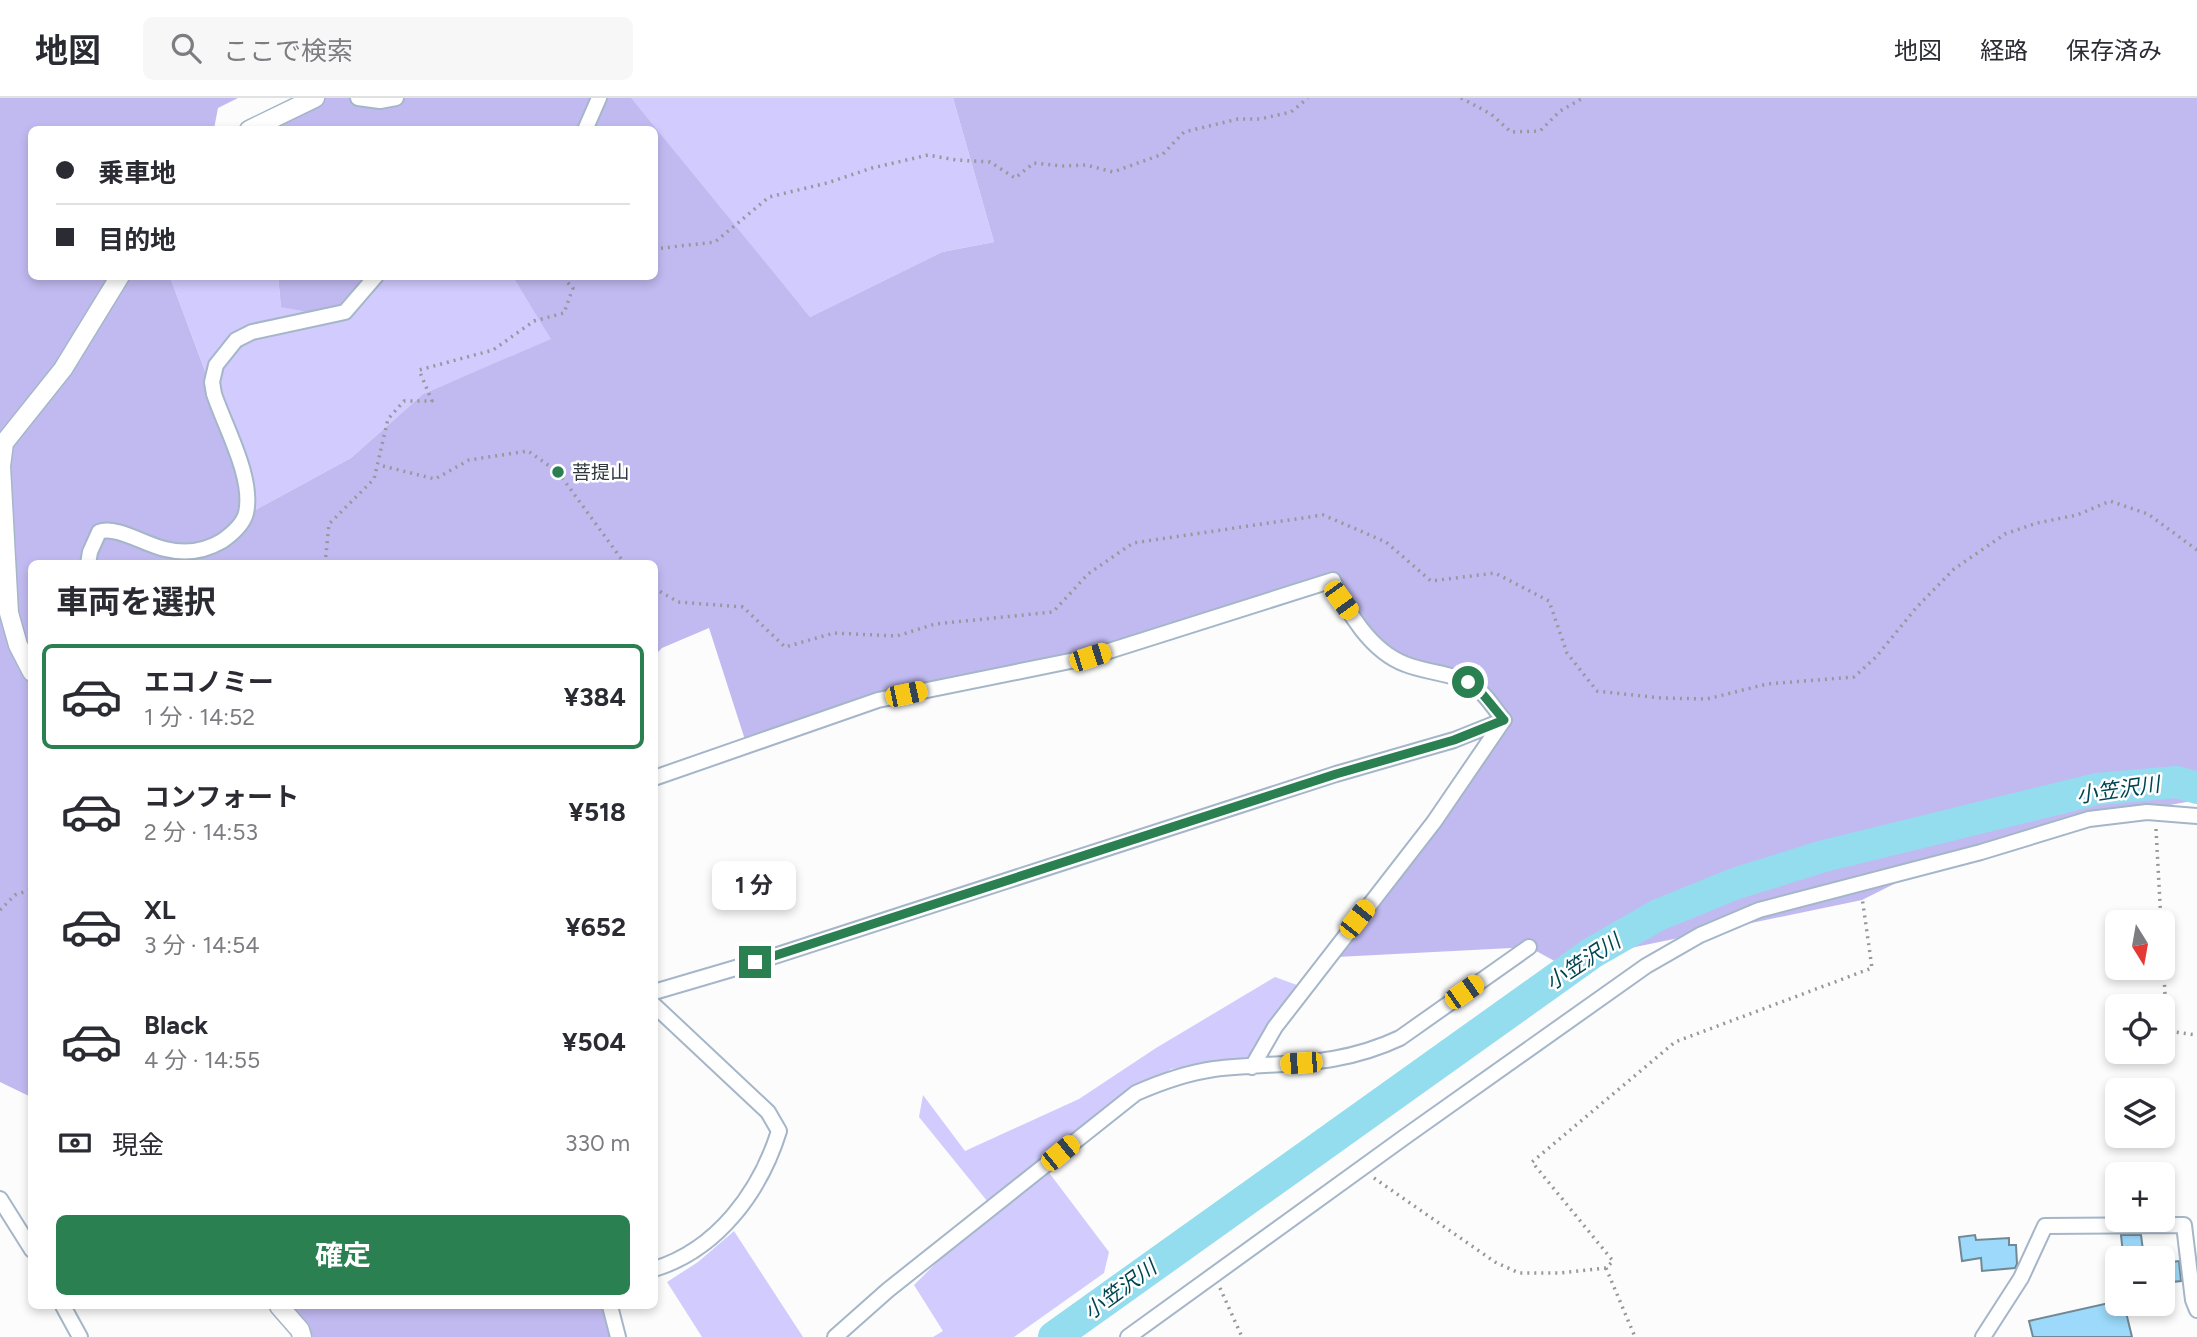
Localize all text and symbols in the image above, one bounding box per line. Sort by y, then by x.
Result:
search box [143,17,633,80]
icon: search [167,29,205,67]
text: 地図 [35,31,101,70]
text: ここで検索 [223,35,353,67]
text: 地図 [1894,36,1942,65]
text: 経路 [1980,36,2028,65]
text: 保存済み [2066,36,2162,65]
text: 乗車地 [98,157,176,189]
text: 目的地 [98,224,176,256]
place label: 菩提山 [572,461,629,484]
marker: 菩提山 [550,464,566,480]
car [1321,577,1362,623]
text: 車両を選択 [56,583,216,621]
car [1067,641,1114,673]
icon: car [60,665,123,728]
text: エコノミー [144,666,274,698]
route start [1452,666,1484,698]
car [884,679,929,709]
text: ¥384 [564,681,626,713]
text: 1 分 · 14:52 [144,703,255,731]
water label: 小笠沢川 [2075,771,2163,808]
icon: car [60,780,123,843]
text: コンフォート [144,781,299,813]
text: ¥518 [569,796,626,828]
text: 2 分 · 14:53 [144,818,258,846]
callout: 1 分 [713,860,797,910]
text: 1 分 [735,871,773,899]
text: XL [144,894,176,926]
icon: car [60,895,123,958]
car [1336,896,1379,942]
north arrow [2105,910,2175,980]
map controls [2105,910,2175,1316]
text: ¥652 [565,911,626,943]
water label: 小笠沢川 [1541,927,1626,995]
text: 3 分 · 14:54 [144,931,260,959]
route end [739,946,771,978]
car [1441,971,1488,1013]
button: locate [2105,994,2175,1064]
text: Black [144,1009,208,1041]
icon: car [60,1010,123,1073]
text: ¥504 [562,1026,626,1058]
text: 4 分 · 14:55 [144,1046,260,1074]
car [1280,1051,1323,1075]
button: layers [2105,1078,2175,1148]
icon: cash [56,1124,94,1162]
text: 現金 [112,1129,164,1161]
text: 330 m [565,1129,630,1157]
car [1038,1132,1083,1174]
button: + [2105,1162,2175,1232]
button: 確定 [56,1215,630,1295]
button: − [2105,1246,2175,1316]
water label: 小笠沢川 [1078,1254,1163,1324]

